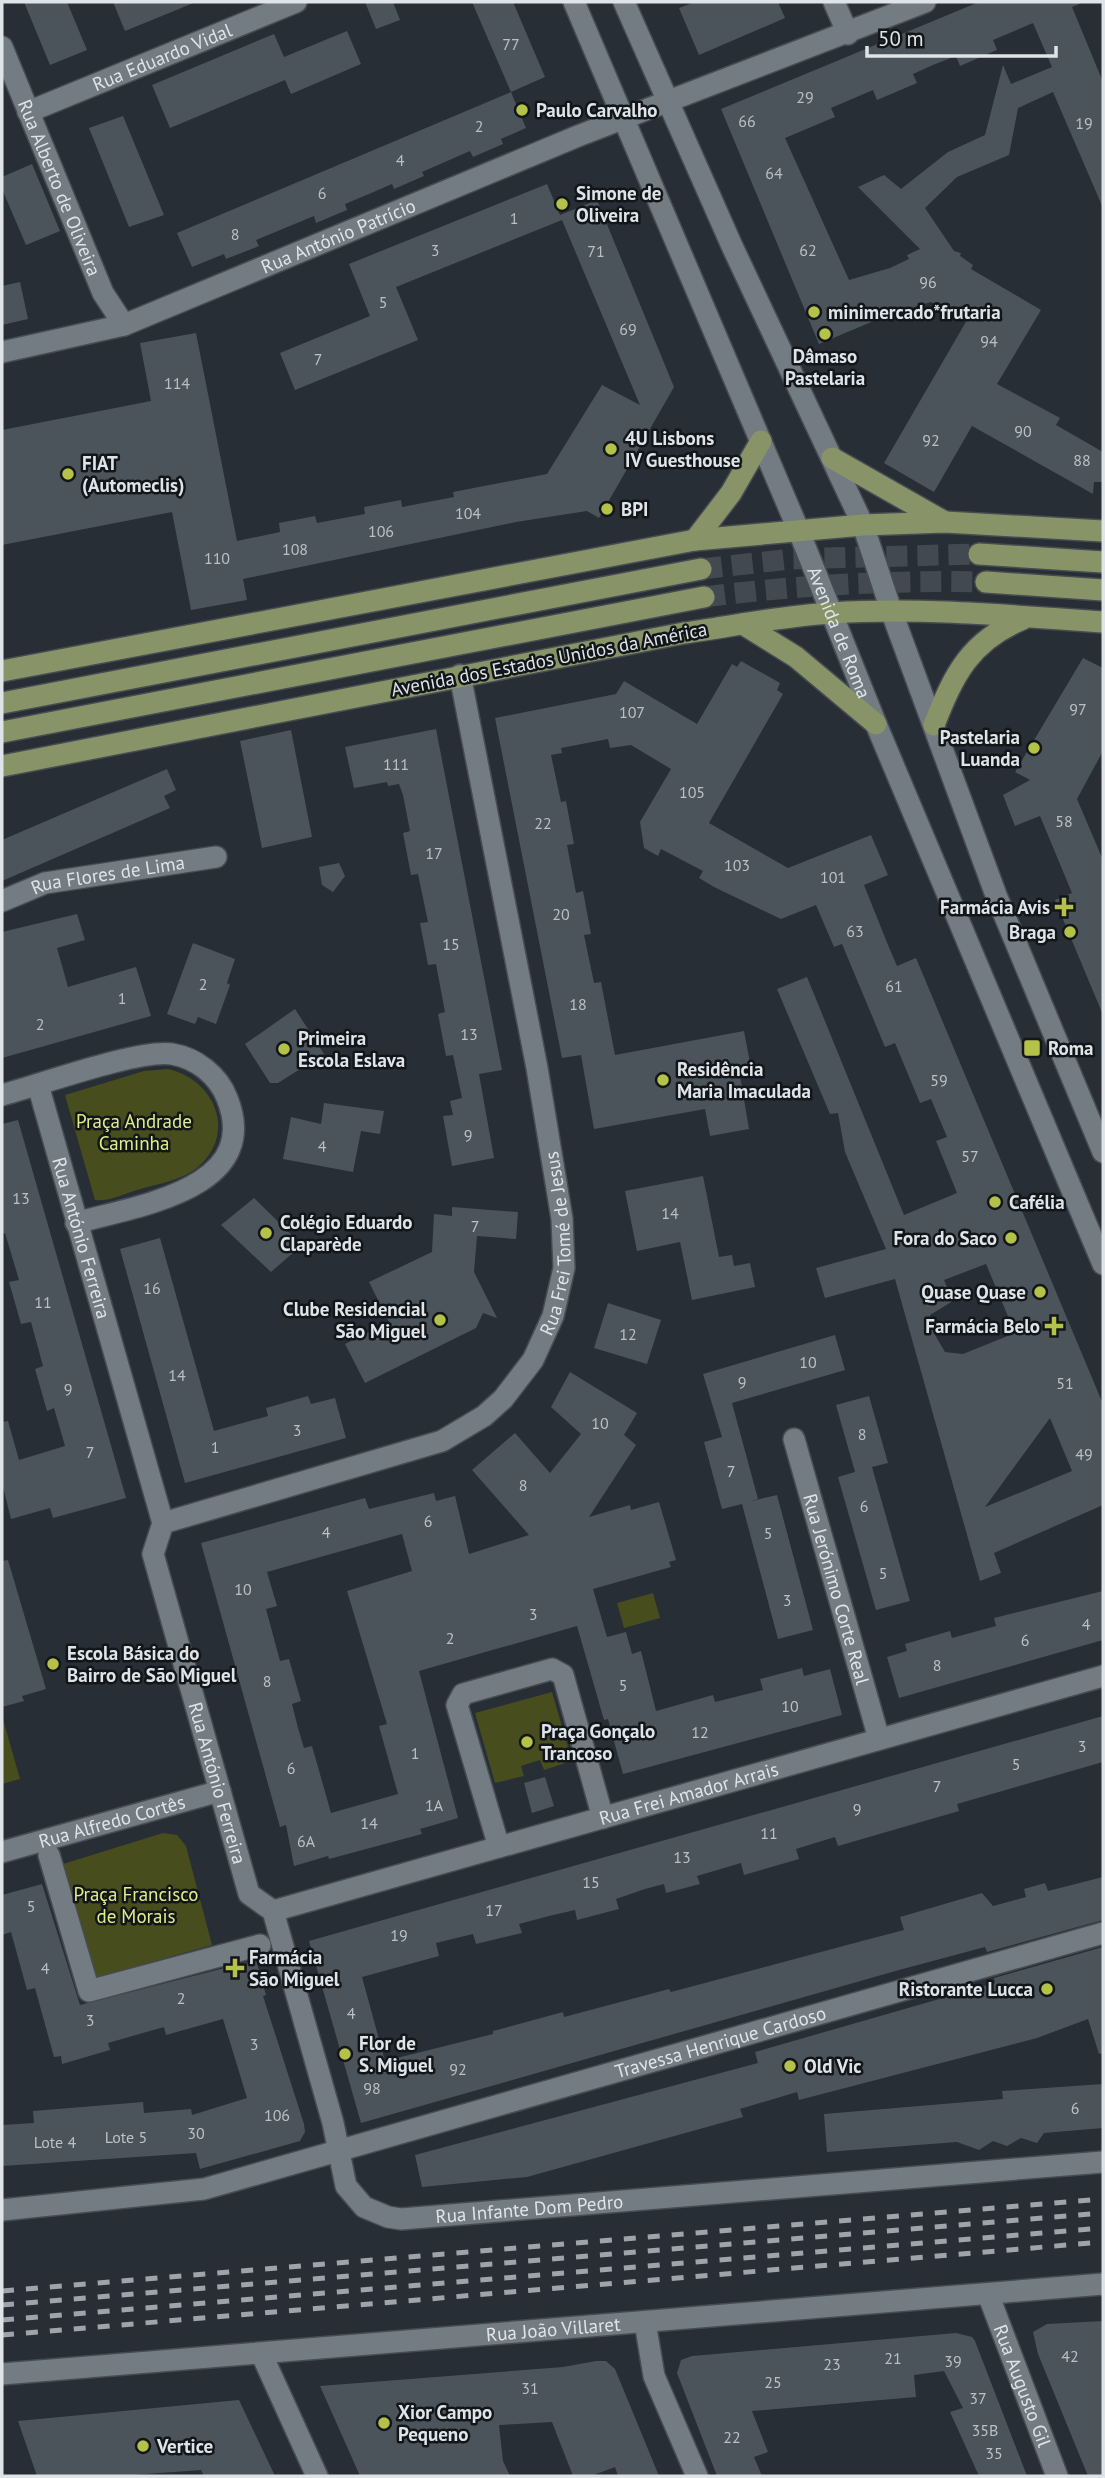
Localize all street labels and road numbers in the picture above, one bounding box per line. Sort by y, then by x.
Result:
street label: Rua Eduardo Vidal [89,17,236,96]
street label: Rua Alberto de Oliveira [13,96,107,279]
street label: Rua António Patrício [257,193,419,279]
street label: Avenida de Roma [802,563,876,702]
street label: Avenida dos Estados Unidos da América [389,617,709,701]
street label: Rua Flores de Lima [27,850,186,900]
street label: Rua Frei Tomé de Jesus [534,1150,576,1339]
street label: Rua António Ferreira [47,1154,116,1322]
street label: Rua Jerónimo Corte Real [798,1491,875,1688]
street label: Rua António Ferreira [183,1699,252,1867]
street label: Rua Frei Amador Arrais [596,1757,781,1830]
street label: Rua Alfredo Cortês [36,1789,188,1853]
street label: Travessa Henrique Cardoso [612,2001,829,2083]
street label: Rua Infante Dom Pedro [435,2189,624,2228]
street label: Rua João Villaret [485,2311,622,2346]
street label: Rua Augusto Gil [989,2321,1057,2451]

